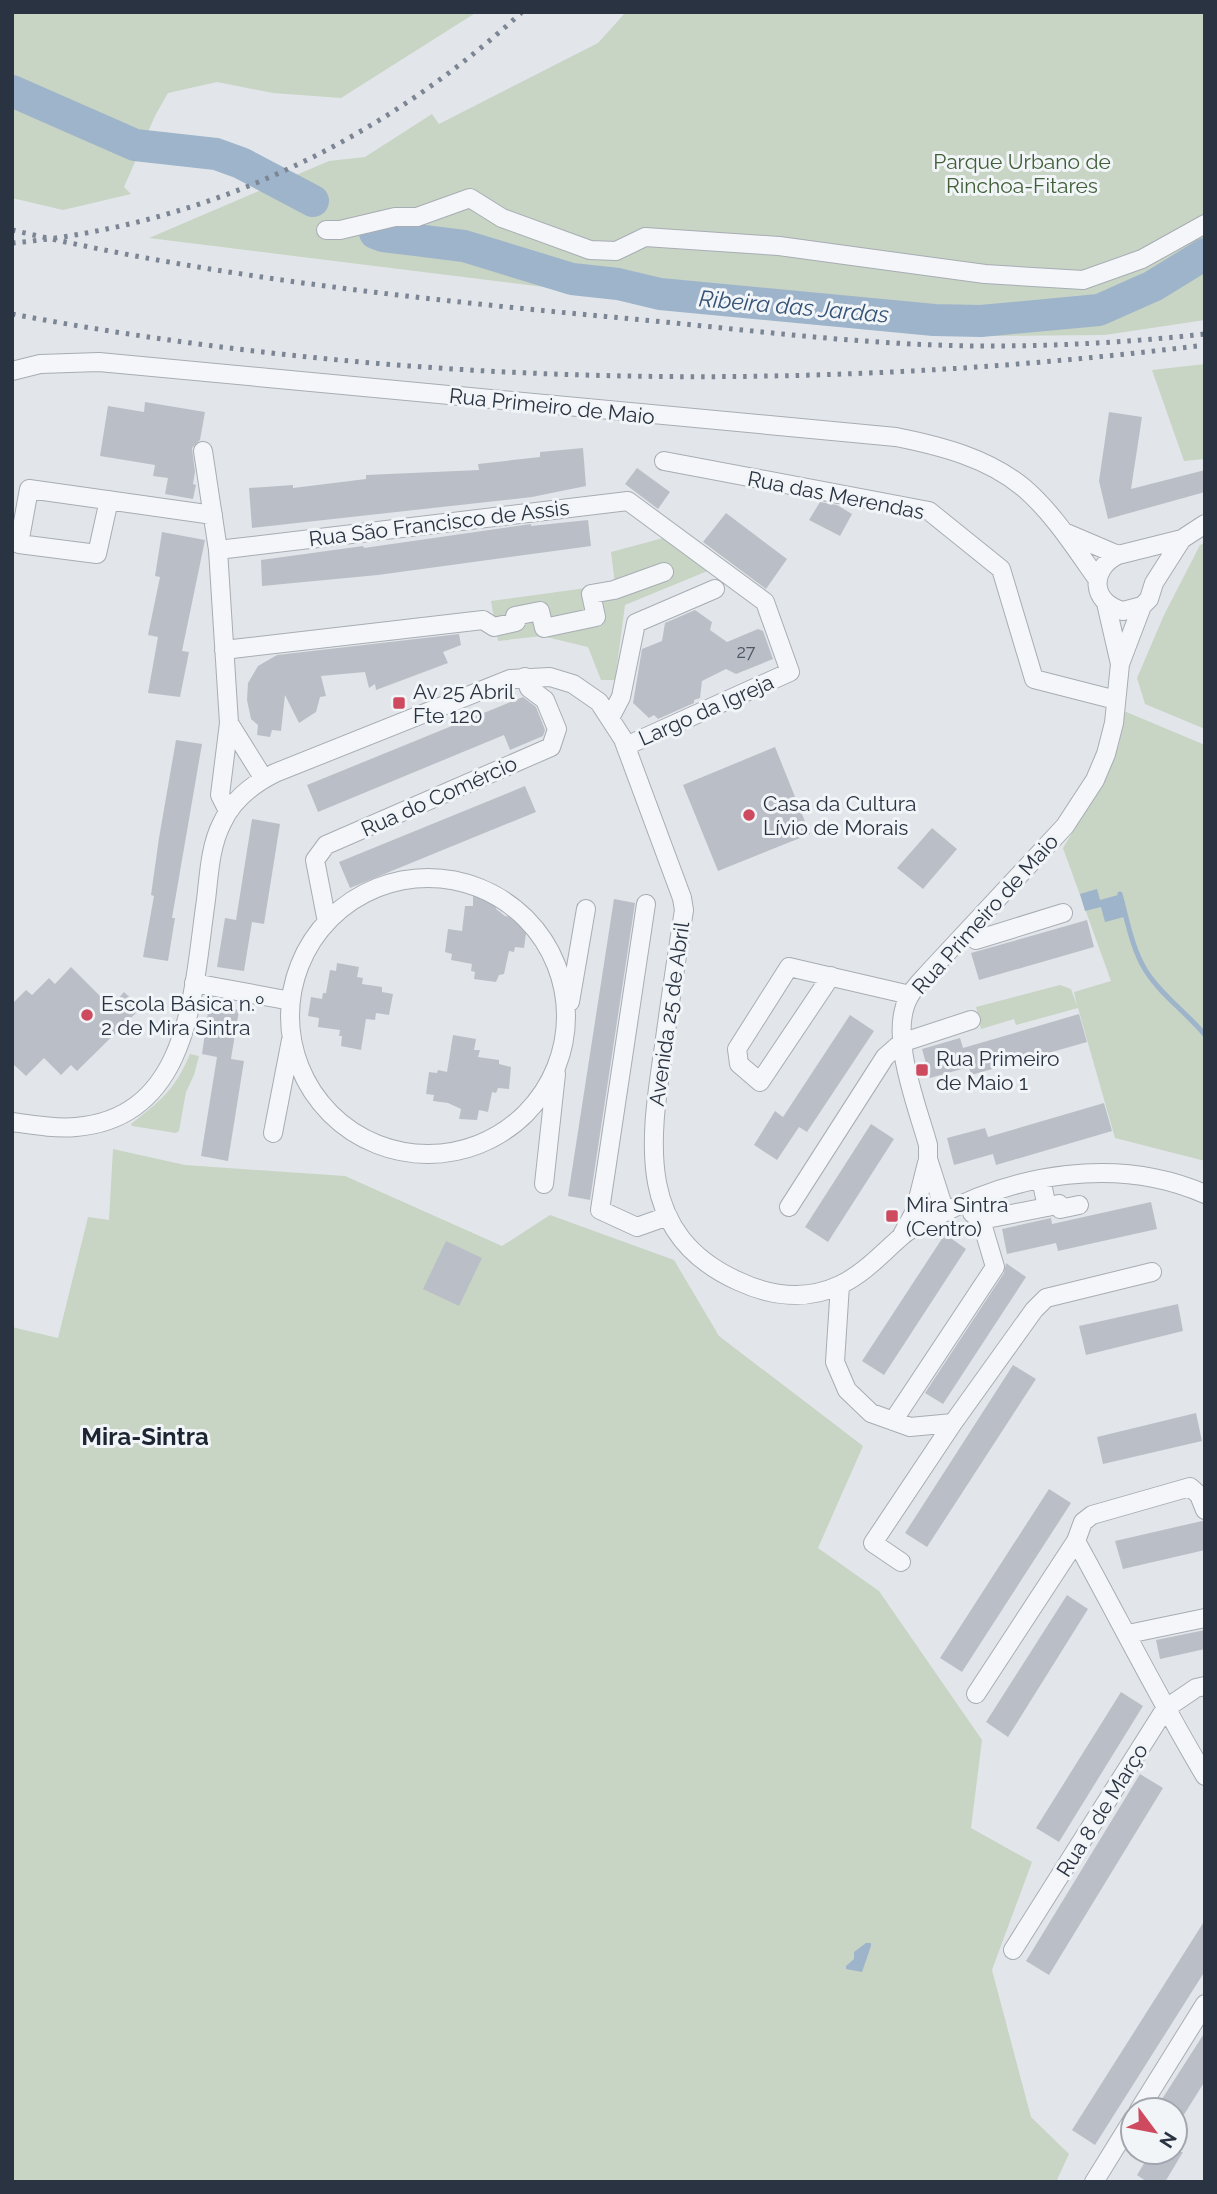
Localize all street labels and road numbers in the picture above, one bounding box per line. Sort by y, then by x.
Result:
street label: Rua Primeiro de Maio [448,383,656,429]
street label: Rua das Merendas [745,466,927,524]
street label: Rua São Francisco de Assis [307,495,571,551]
street label: Largo da Igreja [635,669,777,751]
street label: Rua do Comércio [357,750,521,842]
street label: Rua Primeiro de Maio [907,829,1063,999]
street label: Avenida 25 de Abril [644,920,694,1108]
street label: Rua 8 de Março [1051,1739,1153,1881]

